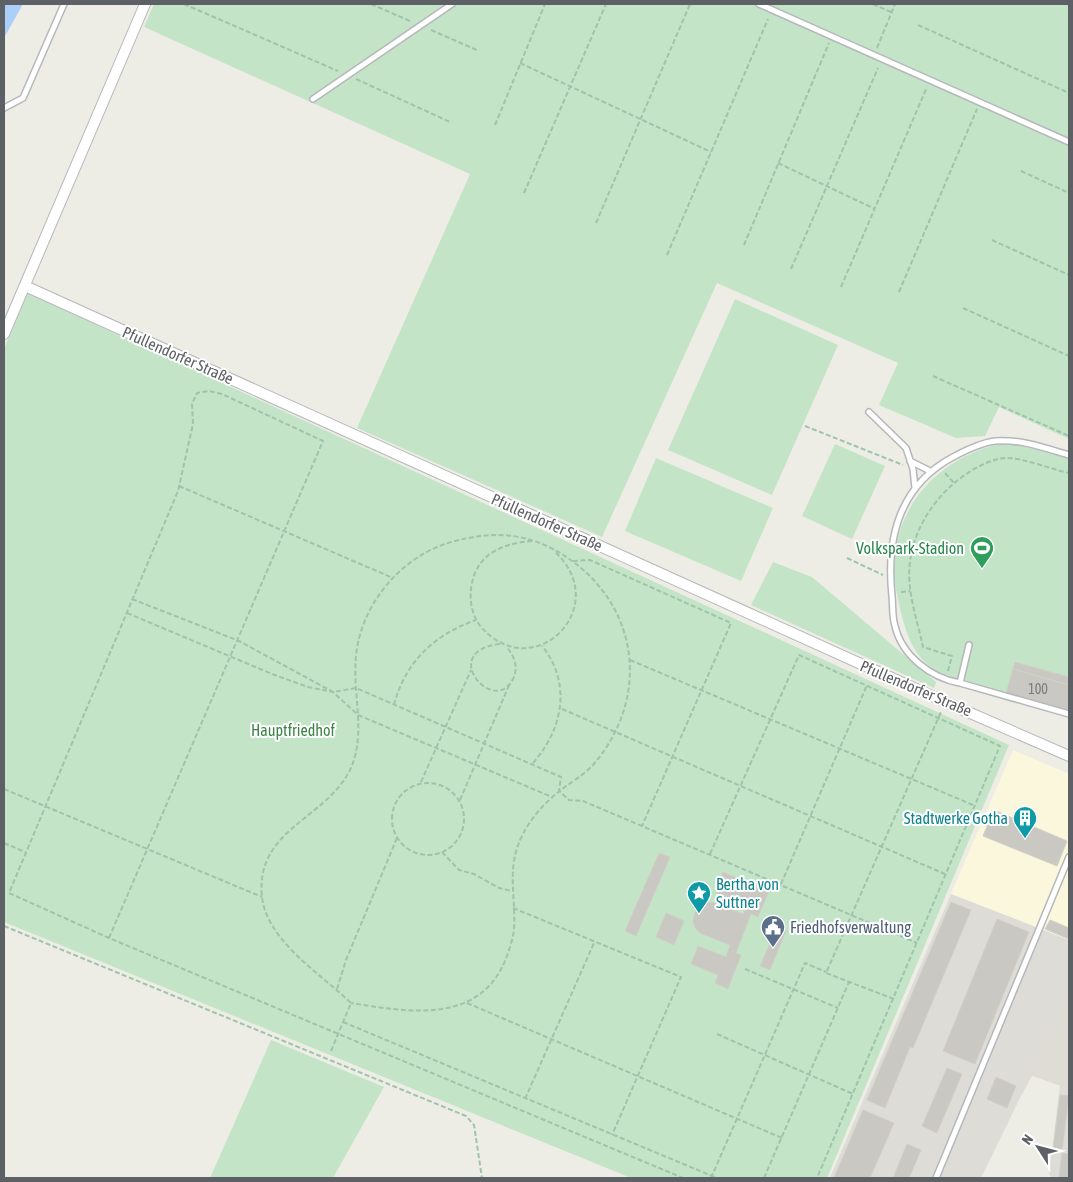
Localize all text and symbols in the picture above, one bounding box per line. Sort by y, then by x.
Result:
street label: Pfullendorfer Straße [120,322,236,388]
street label: Pfullendorfer Straße [489,489,605,555]
sports icon: Volkspark-Stadion [969,535,995,569]
place label: Volkspark-Stadion [856,539,964,558]
street label: Pfullendorfer Straße [857,656,975,720]
house number: 100 [1028,681,1048,697]
park label: Hauptfriedhof [251,721,336,740]
building icon: Stadtwerke Gotha [1012,805,1038,839]
place label: Stadtwerke Gotha [904,809,1008,827]
place label: Bertha von Suttner [716,875,779,911]
place icon: Bertha von Suttner [686,880,712,914]
public building icon: Friedhofsverwaltung [760,914,786,948]
place label: Friedhofsverwaltung [790,918,911,937]
north arrow [1013,1122,1063,1172]
text: N [1019,1131,1036,1147]

